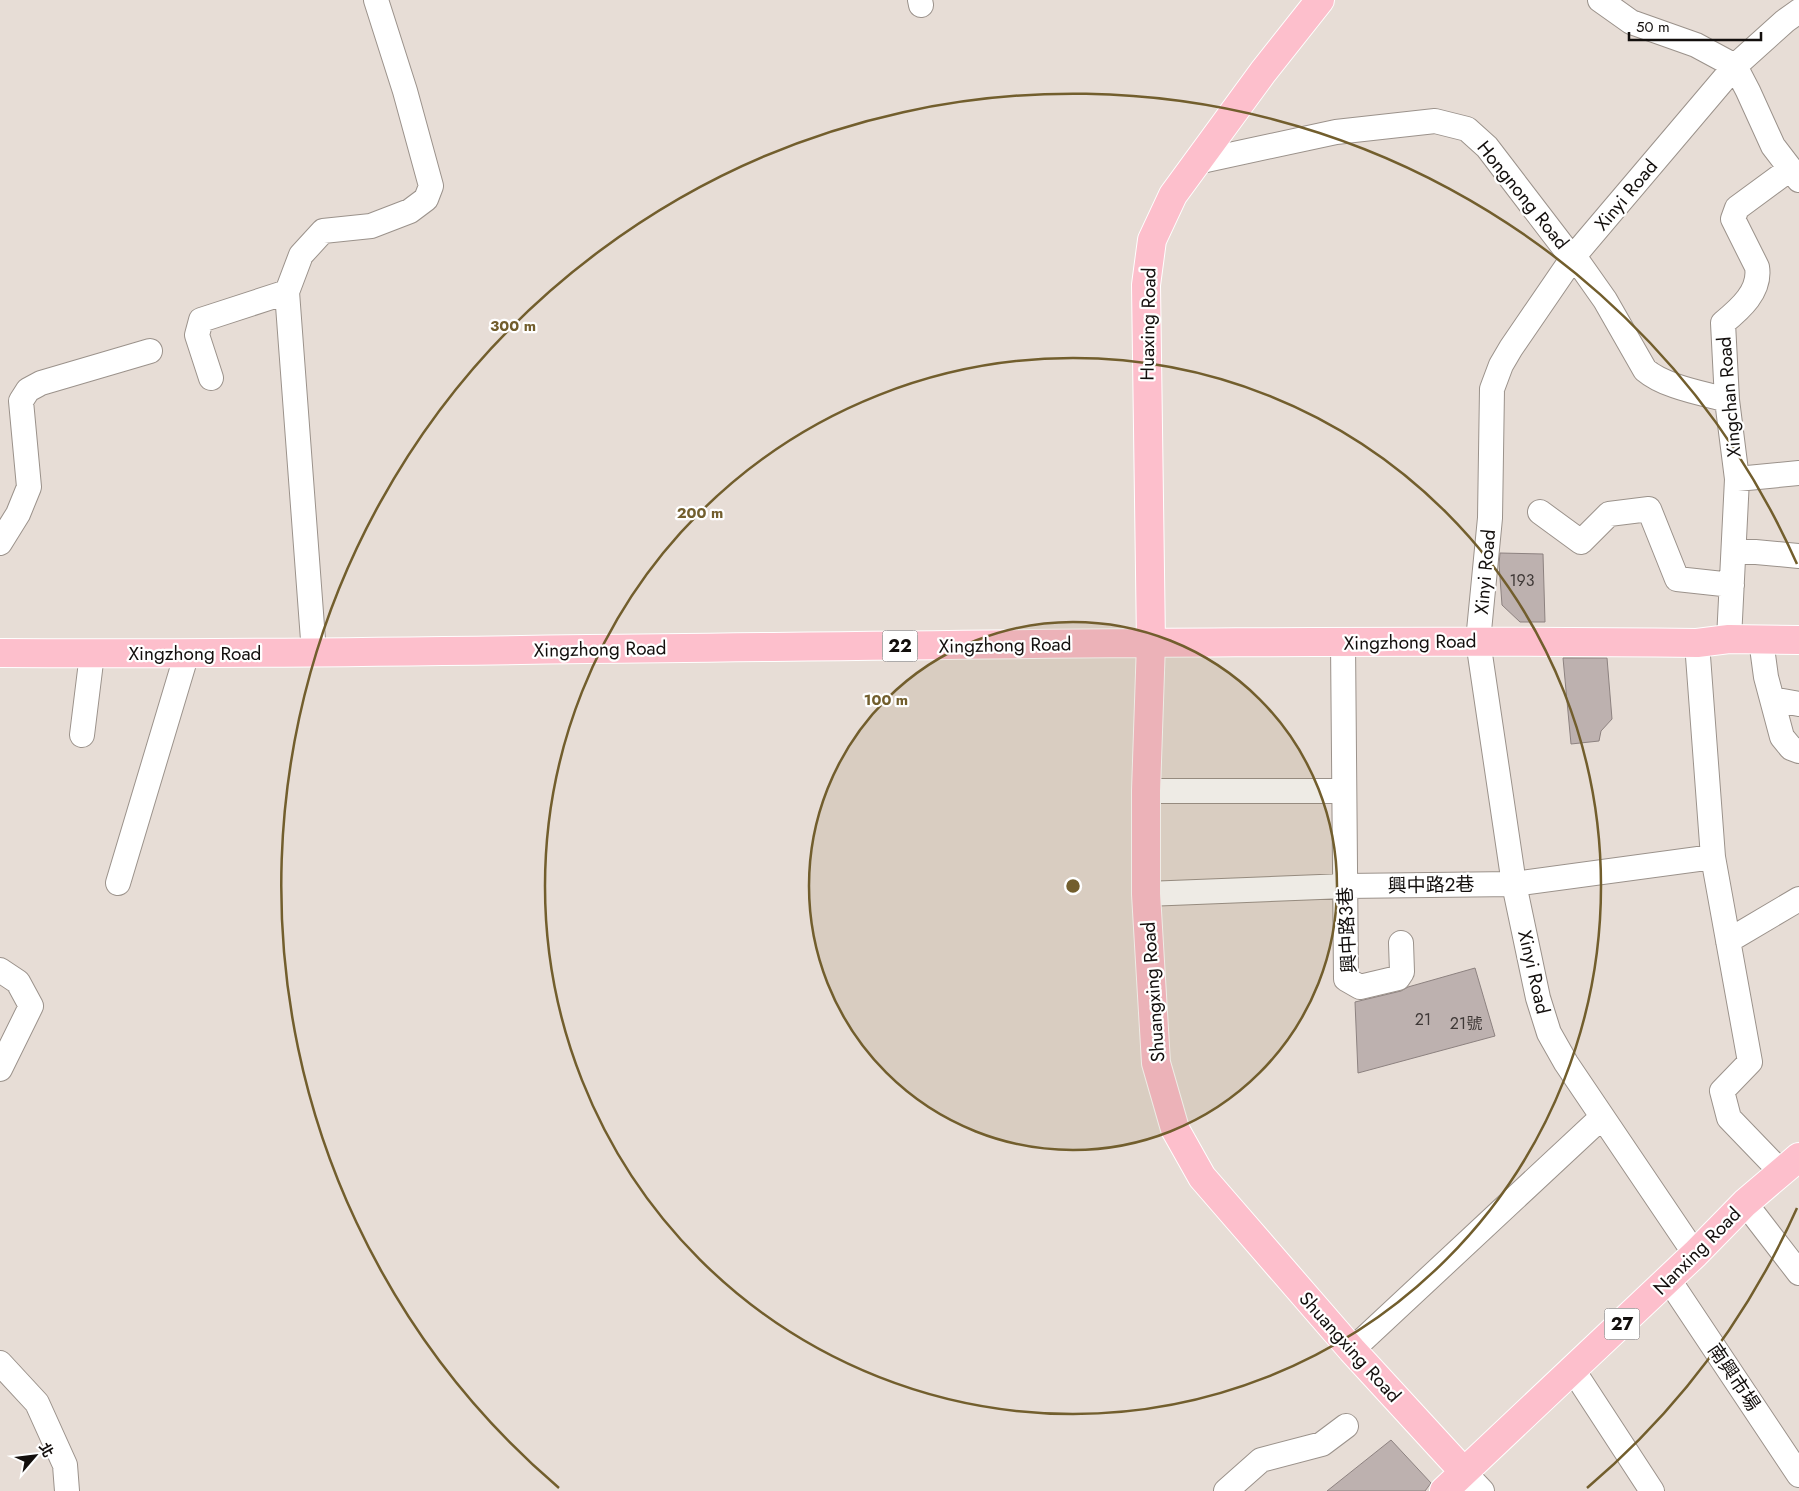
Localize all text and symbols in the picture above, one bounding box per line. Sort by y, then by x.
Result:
scale bar [1629,10,1762,42]
text: 50 m [1636,16,1670,38]
street label: Hongnong Road [1471,135,1575,255]
street label: Xinyi Road [1588,154,1664,236]
street label: Huaxing Road [1134,267,1162,381]
text: 300 m [490,315,536,337]
street label: Xingchan Road [1710,335,1748,459]
text: 200 m [677,502,723,524]
street label: Xinyi Road [1468,528,1502,616]
house number: 193 [1509,569,1535,592]
street label: Xingzhong Road [1343,627,1477,657]
road number: 22 [882,630,918,661]
street label: Xingzhong Road [938,630,1072,660]
street label: Xingzhong Road [533,634,667,664]
street label: Xingzhong Road [129,640,261,667]
text: 100 m [864,689,908,711]
street label: 興中路2巷 [1387,871,1475,899]
centre of rings [1064,877,1082,895]
street label: 興中路3巷 [1331,886,1363,974]
street label: Shuangxing Road [1135,921,1171,1063]
street label: Xinyi Road [1511,927,1557,1017]
house number: 21 [1415,1008,1431,1031]
house number: 21號 [1450,1012,1482,1035]
street label: Nanxing Road [1647,1201,1747,1301]
street label: Shuangxing Road [1293,1286,1407,1408]
road number: 27 [1604,1308,1640,1340]
street label: 南興市場 [1702,1338,1766,1416]
north arrow [10,1431,60,1481]
text: 北 [34,1439,59,1461]

